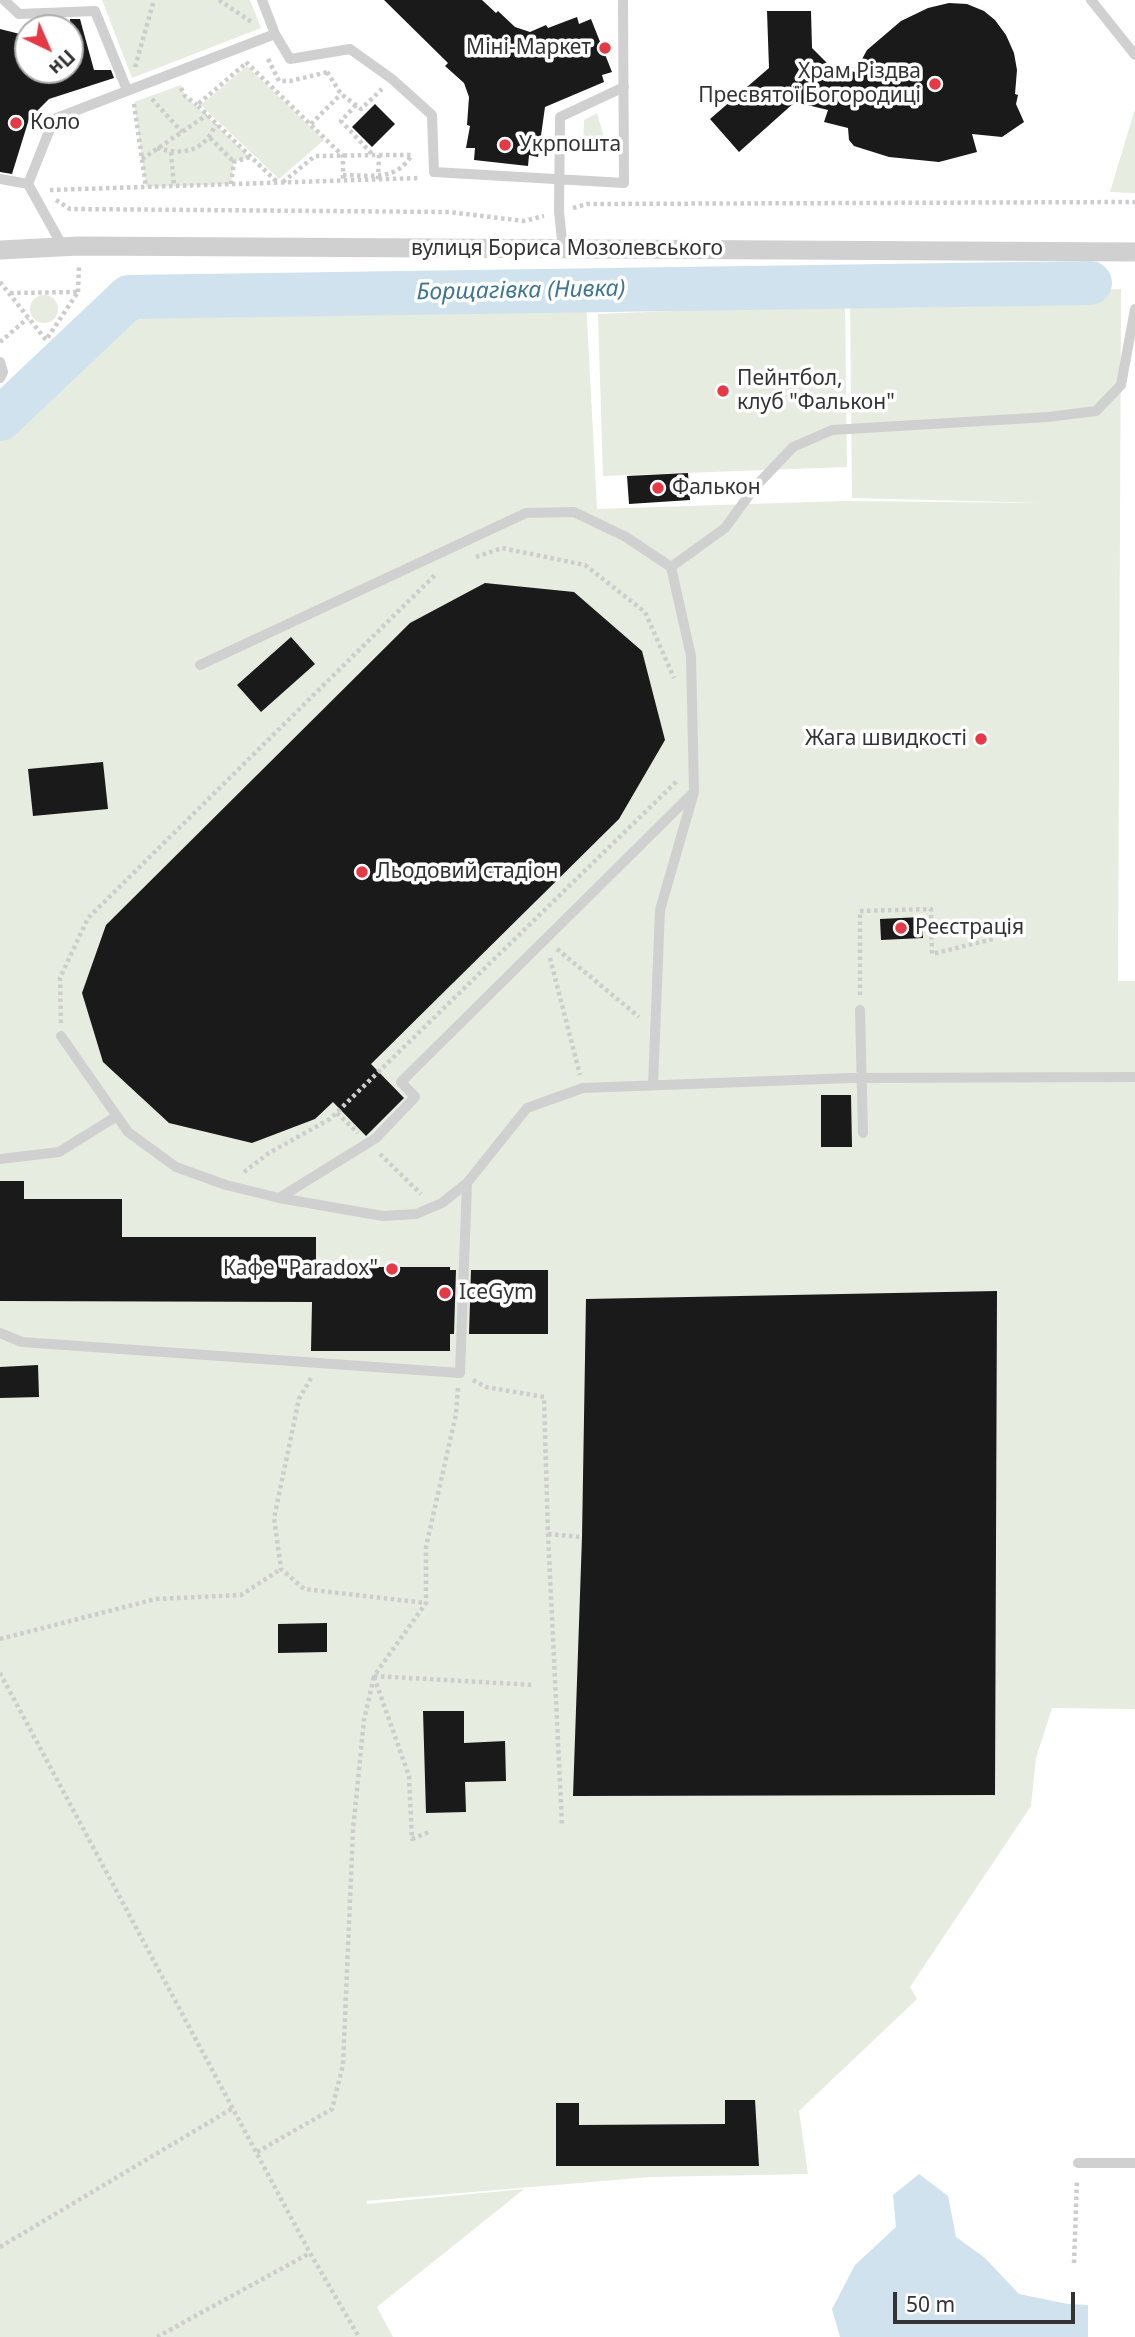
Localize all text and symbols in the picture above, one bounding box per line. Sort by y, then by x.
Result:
north arrow [14,14,84,84]
place label: Міні-Маркет [466,35,591,61]
marker: Міні-Маркет [597,40,613,56]
text: Пн [43,44,81,81]
place label: Храм Різдва Пресвятої Богородиці [698,59,921,109]
marker: Храм Різдва Пресвятої Богородиці [927,76,943,92]
place label: Коло [30,110,80,136]
marker: Коло [8,115,24,131]
place label: Укрпошта [519,132,621,158]
marker: Укрпошта [497,137,513,153]
street label: вулиця Бориса Мозолевського [411,236,723,262]
water label: Борщагівка (Нивка) [416,275,626,307]
place label: Пейнтбол, клуб "Фалькон" [737,366,895,416]
marker: Пейнтбол, клуб "Фалькон" [715,383,731,399]
place label: Фалькон [672,475,761,501]
marker: Фалькон [650,480,666,496]
place label: Жага швидкості [805,726,967,752]
marker: Жага швидкості [973,731,989,747]
place label: Льодовий стадіон [376,859,558,885]
marker: Льодовий стадіон [354,864,370,880]
place label: Реєстрація [915,915,1024,941]
marker: Реєстрація [893,920,909,936]
place label: Кафе "Paradox" [223,1256,378,1282]
marker: Кафе "Paradox" [384,1261,400,1277]
place label: IceGym [459,1280,534,1306]
marker: IceGym [437,1285,453,1301]
scale bar [897,2278,1079,2322]
text: 50 m [906,2290,955,2318]

